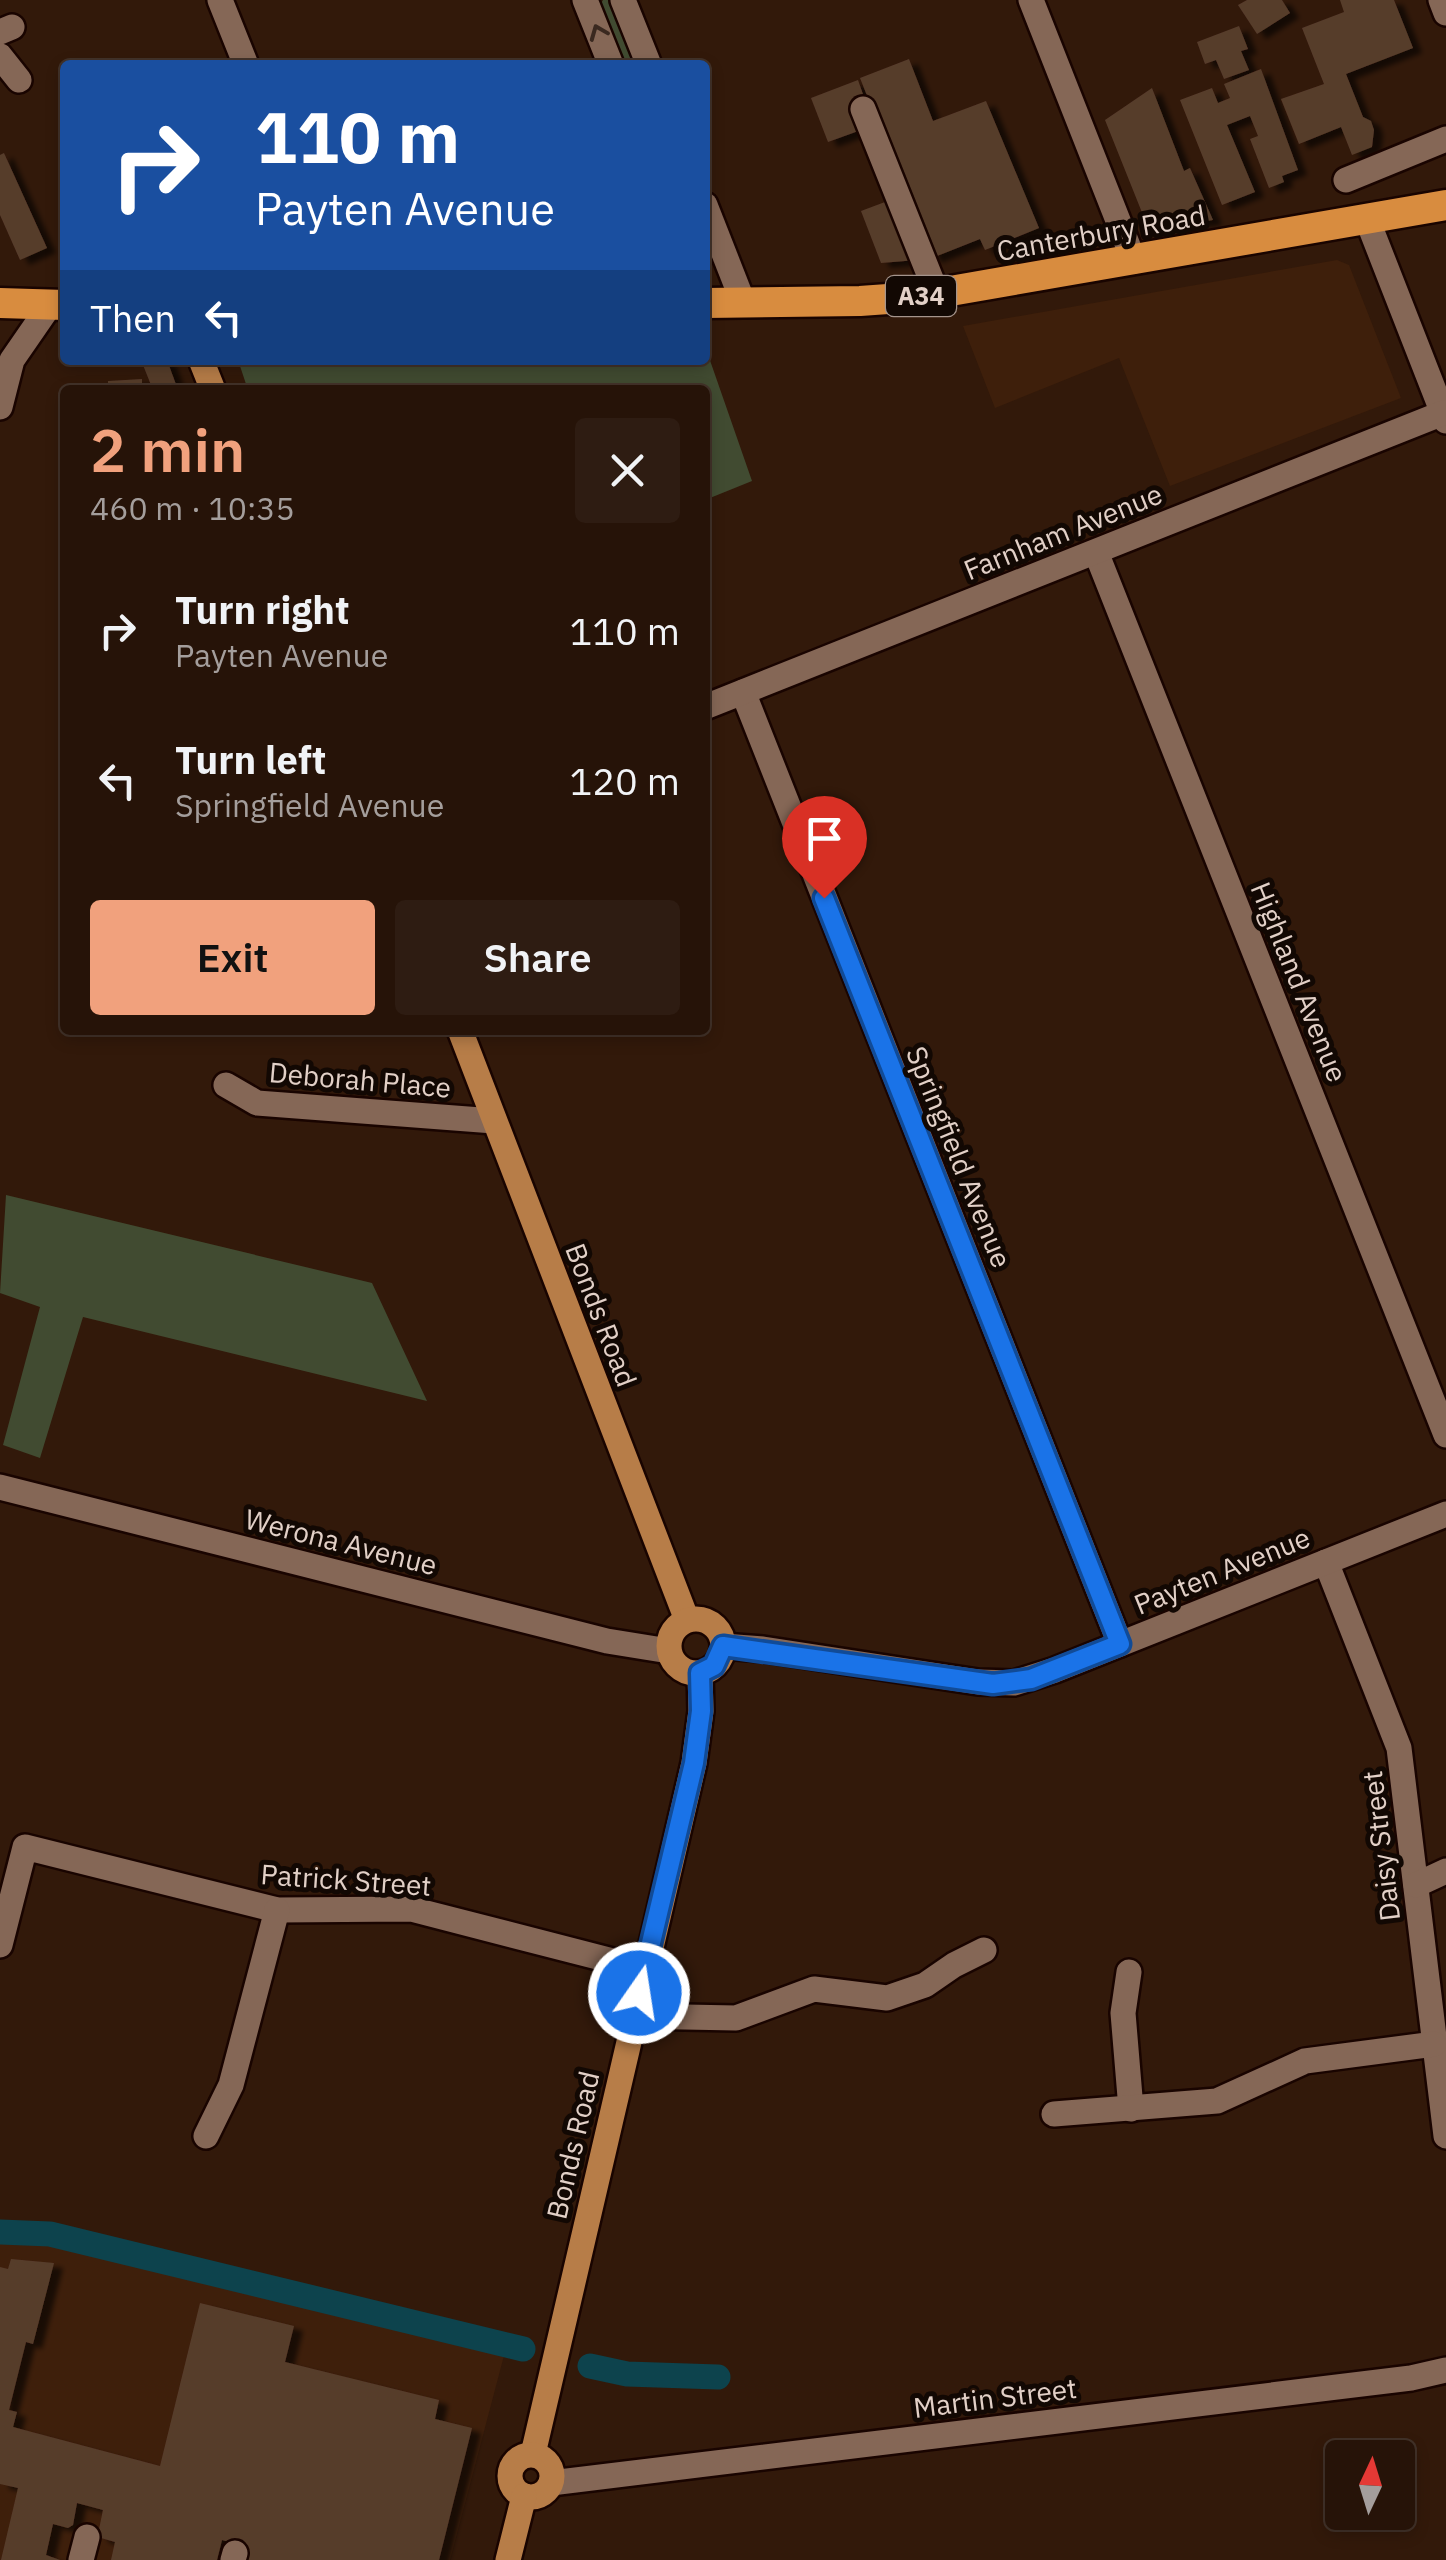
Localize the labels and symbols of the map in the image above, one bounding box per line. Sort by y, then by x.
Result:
one-way arrow [589,25,609,42]
street label: Canterbury Road [994,196,1208,269]
road number: A34 [886,276,956,316]
street label: Farnham Avenue [958,475,1168,588]
pin [782,796,867,899]
street label: Highland Avenue [1243,876,1356,1087]
street label: Springfield Avenue [898,1041,1021,1273]
street label: Deborah Place [268,1053,453,1106]
street label: Bonds Road [557,1238,646,1392]
street label: Werona Avenue [241,1500,441,1583]
street label: Payten Avenue [1128,1518,1315,1623]
street label: Daisy Street [1353,1769,1408,1923]
street label: Patrick Street [259,1855,433,1904]
position arrow [587,1941,691,2045]
street label: Bonds Road [538,2067,607,2222]
street label: Martin Street [911,2369,1079,2426]
north arrow [1325,2440,1415,2530]

